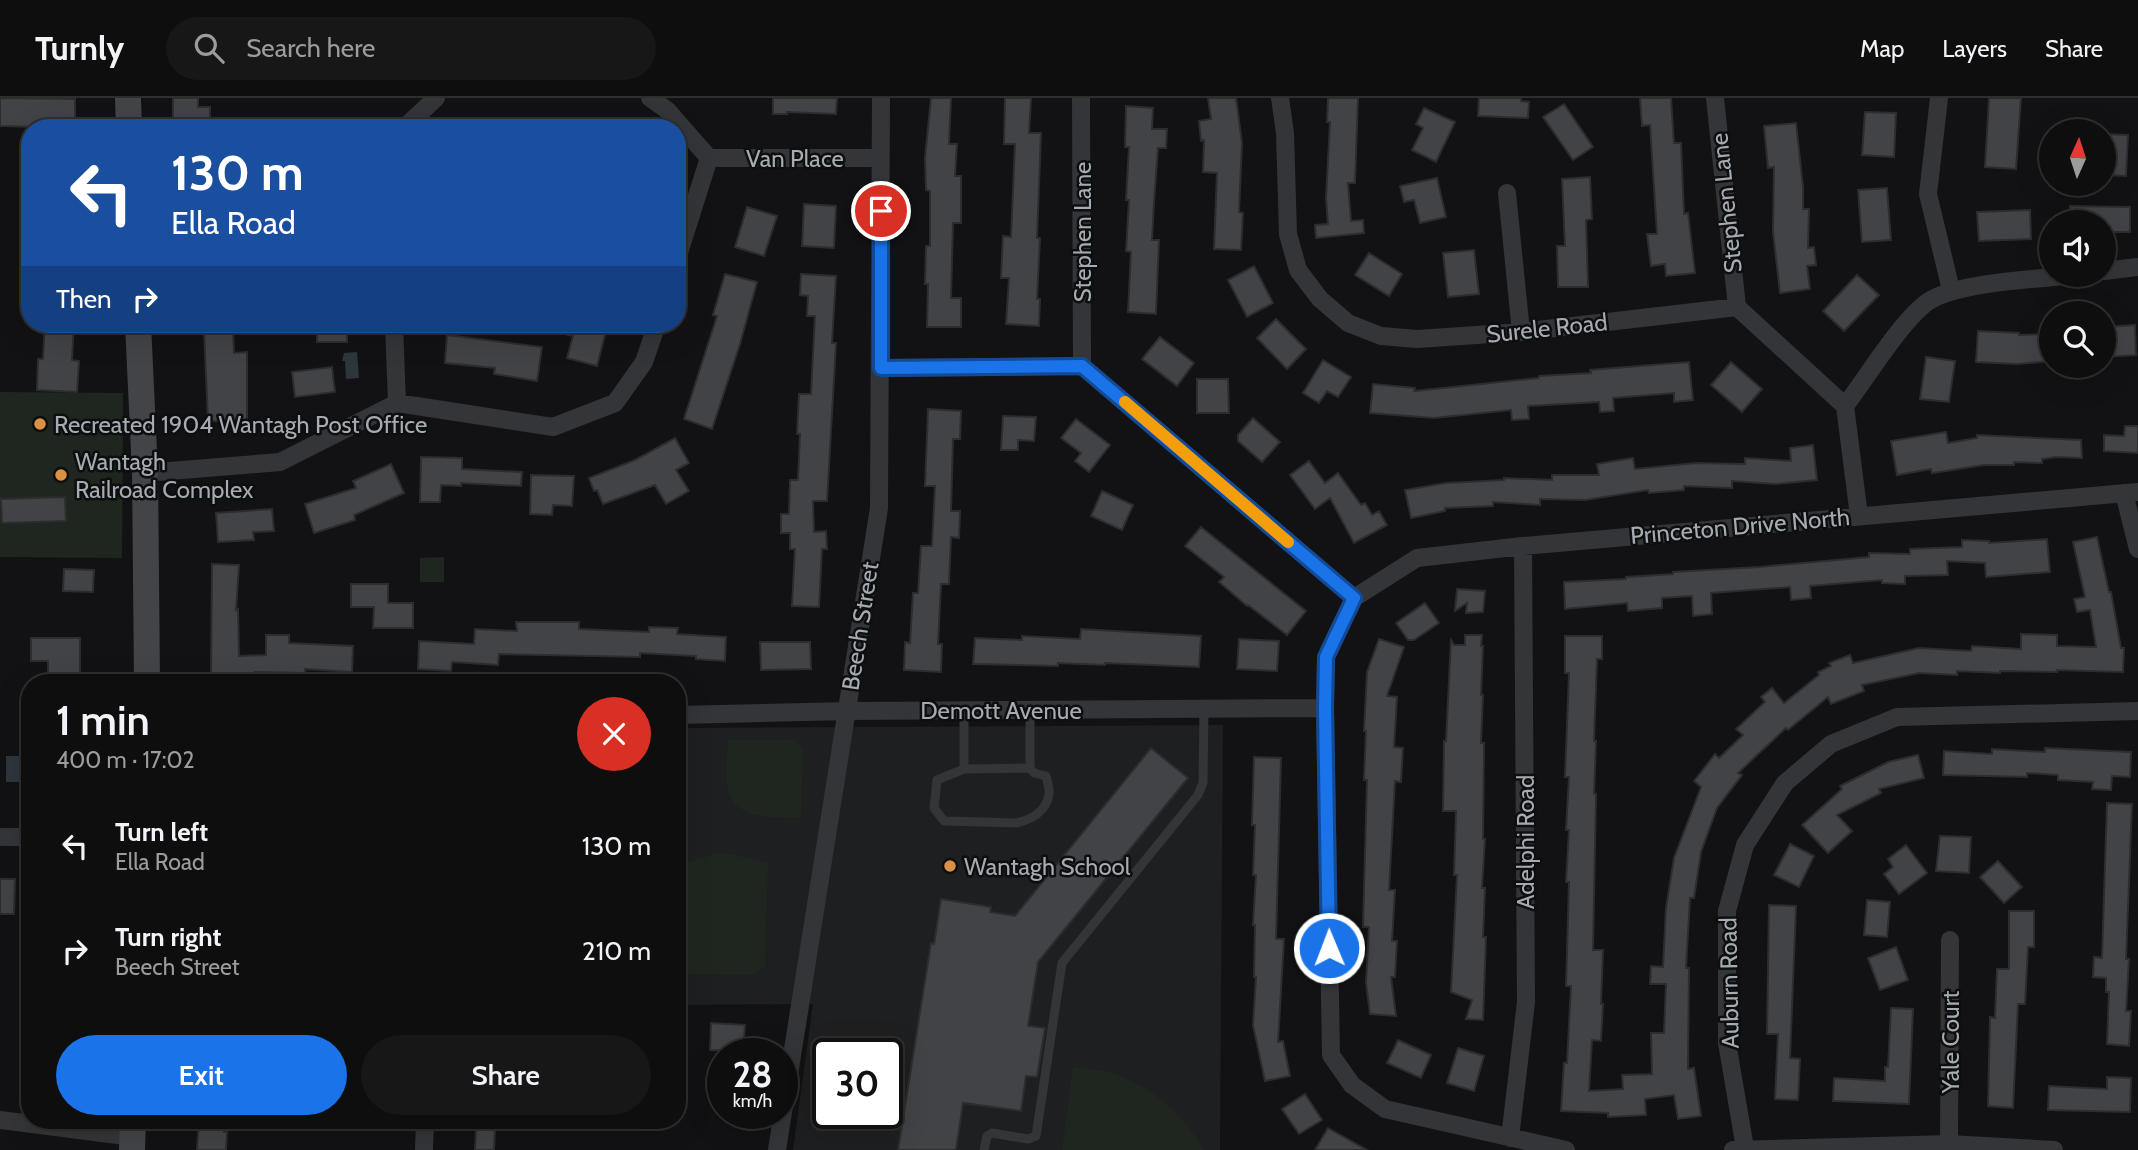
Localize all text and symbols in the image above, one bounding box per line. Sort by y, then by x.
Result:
search box [166,17,656,80]
text: Turnly [35,28,124,68]
icon: search [190,29,228,67]
text: Search here [246,32,375,64]
text: Map [1860,34,1904,63]
text: Layers [1942,34,2007,63]
text: Share [2045,34,2103,63]
north arrow [2039,119,2116,196]
map controls [2039,119,2116,378]
street label: Stephen Lane [1704,132,1748,274]
text: 130 m [171,143,304,202]
street label: Van Place [746,144,844,173]
icon: left [56,147,147,238]
street label: Stephen Lane [1068,162,1097,302]
pin [851,181,911,241]
icon: arrive [862,192,900,230]
text: Ella Road [171,203,296,242]
button: sound [2039,210,2116,287]
icon: right [126,280,164,318]
text: Then [56,283,112,315]
button: search [2039,301,2116,378]
street label: Surele Road [1485,307,1609,349]
place label: Recreated 1904 Wantagh Post Office [54,410,427,439]
marker: Recreated 1904 Wantagh Post Office [32,416,48,432]
place label: Wantagh Railroad Complex [75,447,254,504]
marker: Wantagh Railroad Complex [53,467,69,483]
street label: Princeton Drive North [1629,502,1851,550]
street label: Beech Street [836,560,884,692]
text: 1 min [56,694,150,746]
street label: Demott Avenue [920,696,1082,725]
button: close [577,697,651,771]
text: 400 m · 17:02 [56,746,195,774]
street label: Adelphi Road [1511,775,1540,909]
text: Turn left [115,816,208,848]
icon: left [56,827,94,865]
text: 130 m [582,830,651,862]
text: Ella Road [115,848,205,876]
place label: Wantagh School [964,852,1131,881]
marker: Wantagh School [942,858,958,874]
position arrow [1292,911,1366,985]
street label: Auburn Road [1713,917,1745,1049]
text: Turn right [115,921,221,953]
icon: right [56,932,94,970]
text: 210 m [582,935,651,967]
text: Beech Street [115,953,239,981]
street label: Yale Court [1936,991,1965,1094]
button: Exit [56,1035,347,1115]
button: Share [361,1035,651,1115]
speed limit sign: 30 [812,1038,903,1129]
text: 28 [733,1053,772,1096]
text: km/h [733,1090,772,1112]

